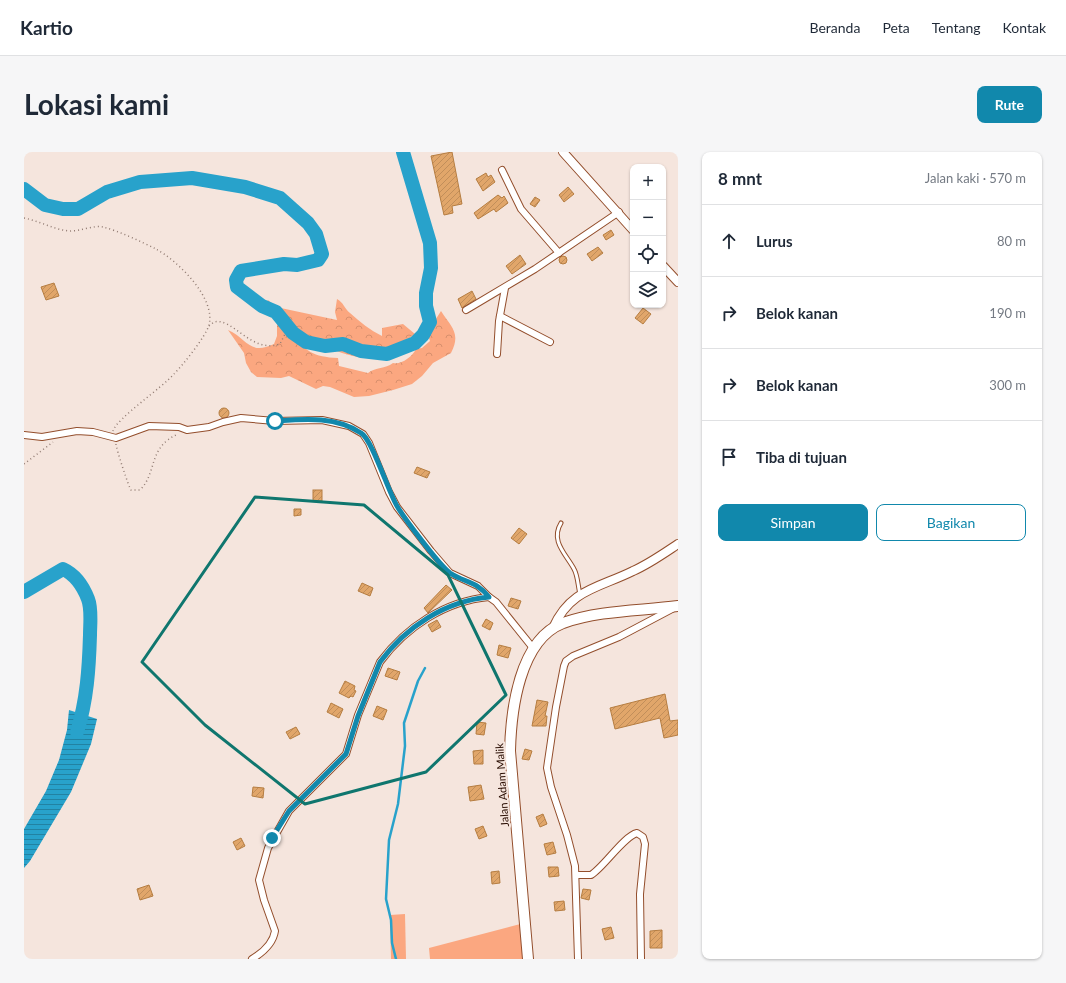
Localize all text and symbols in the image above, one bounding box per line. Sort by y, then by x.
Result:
text: Kartio [20,16,73,39]
text: Beranda [810,19,860,36]
text: Peta [882,19,910,36]
text: Tentang [932,19,981,36]
text: Kontak [1003,19,1046,36]
button: Rute [977,86,1042,123]
text: Lokasi kami [24,87,169,121]
map controls [630,164,666,308]
button: + [630,164,666,200]
text: 8 mnt [718,168,762,189]
text: Jalan kaki · 570 m [925,170,1026,186]
button: − [630,200,666,236]
icon: ahead [718,230,740,252]
text: Lurus [756,232,793,250]
text: 80 m [997,233,1026,249]
button: locate [630,236,666,272]
button: layers [630,272,666,308]
icon: right [718,302,740,324]
text: Belok kanan [756,304,838,322]
text: 190 m [989,305,1026,321]
icon: right [718,374,740,396]
text: Belok kanan [756,376,838,394]
text: 300 m [989,377,1026,393]
route start [266,412,284,430]
icon: arrive [718,446,740,468]
text: Tiba di tujuan [756,448,847,466]
button: Simpan [718,504,868,541]
button: Bagikan [876,504,1026,541]
street label: Jalan Adam Malik [492,742,511,827]
route end [263,829,281,847]

